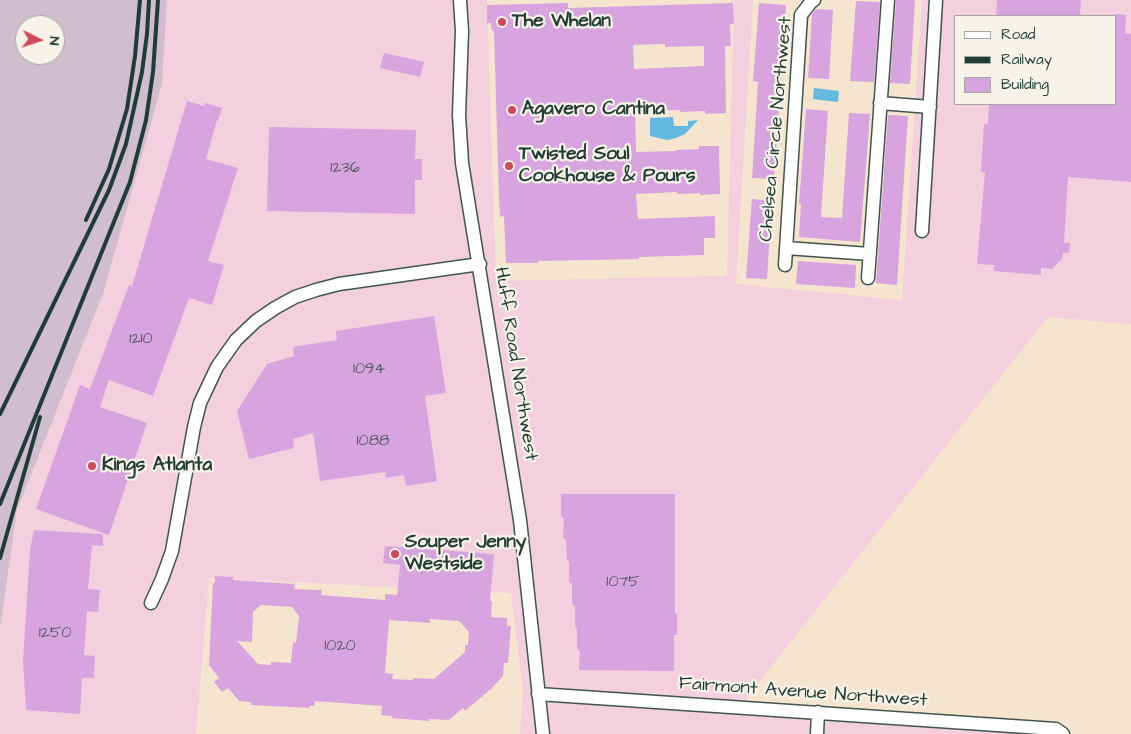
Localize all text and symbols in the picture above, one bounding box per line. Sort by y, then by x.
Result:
place label: The Whelan [512,11,611,33]
north arrow [15,15,65,65]
street label: Chelsea Circle Northwest [756,15,798,243]
legend [954,15,1116,105]
marker: The Whelan [496,16,508,28]
text: Road [1001,24,1035,45]
text: N [44,36,64,46]
text: Railway [1001,49,1052,70]
text: Building [1001,74,1049,95]
place label: Agavero Cantina [522,99,665,121]
marker: Agavero Cantina [506,104,518,116]
place label: Twisted Soul Cookhouse & Pours [519,144,695,188]
house number: 1236 [330,159,360,179]
marker: Twisted Soul Cookhouse & Pours [503,160,515,172]
street label: Huff Road Northwest [488,266,542,462]
house number: 1210 [129,330,153,350]
house number: 1094 [353,360,385,380]
house number: 1088 [357,432,389,452]
place label: Kings Atlanta [102,455,212,477]
marker: Kings Atlanta [86,460,98,472]
place label: Souper Jenny Westside [405,532,526,576]
marker: Souper Jenny Westside [389,548,401,560]
house number: 1075 [606,573,640,593]
house number: 1250 [39,624,71,644]
house number: 1020 [324,637,356,657]
street label: Fairmont Avenue Northwest [678,673,928,713]

